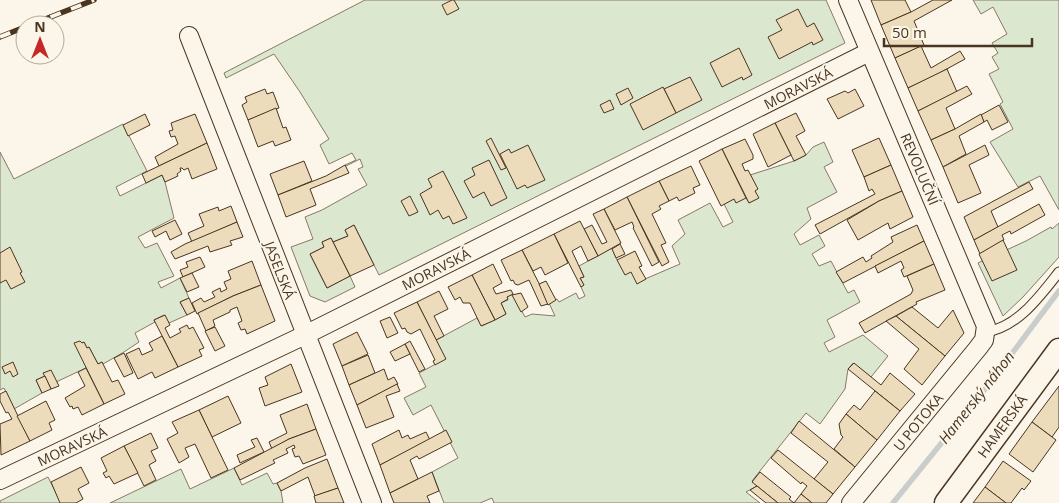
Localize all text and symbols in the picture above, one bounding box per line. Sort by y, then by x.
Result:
north arrow [15,15,65,65]
scale bar [884,15,1032,47]
text: N [34,17,46,36]
text: 50 m [892,22,927,42]
street label: MORAVSKÁ [761,63,836,113]
street label: REVOLUČNÍ [896,130,944,208]
street label: JASELSKÁ [260,236,300,302]
street label: MORAVSKÁ [399,244,474,294]
water label: Hamerský náhon [933,346,1019,448]
street label: U POTOKA [889,389,947,455]
street label: HAMERSKÁ [973,391,1031,461]
street label: MORAVSKÁ [34,422,110,470]

